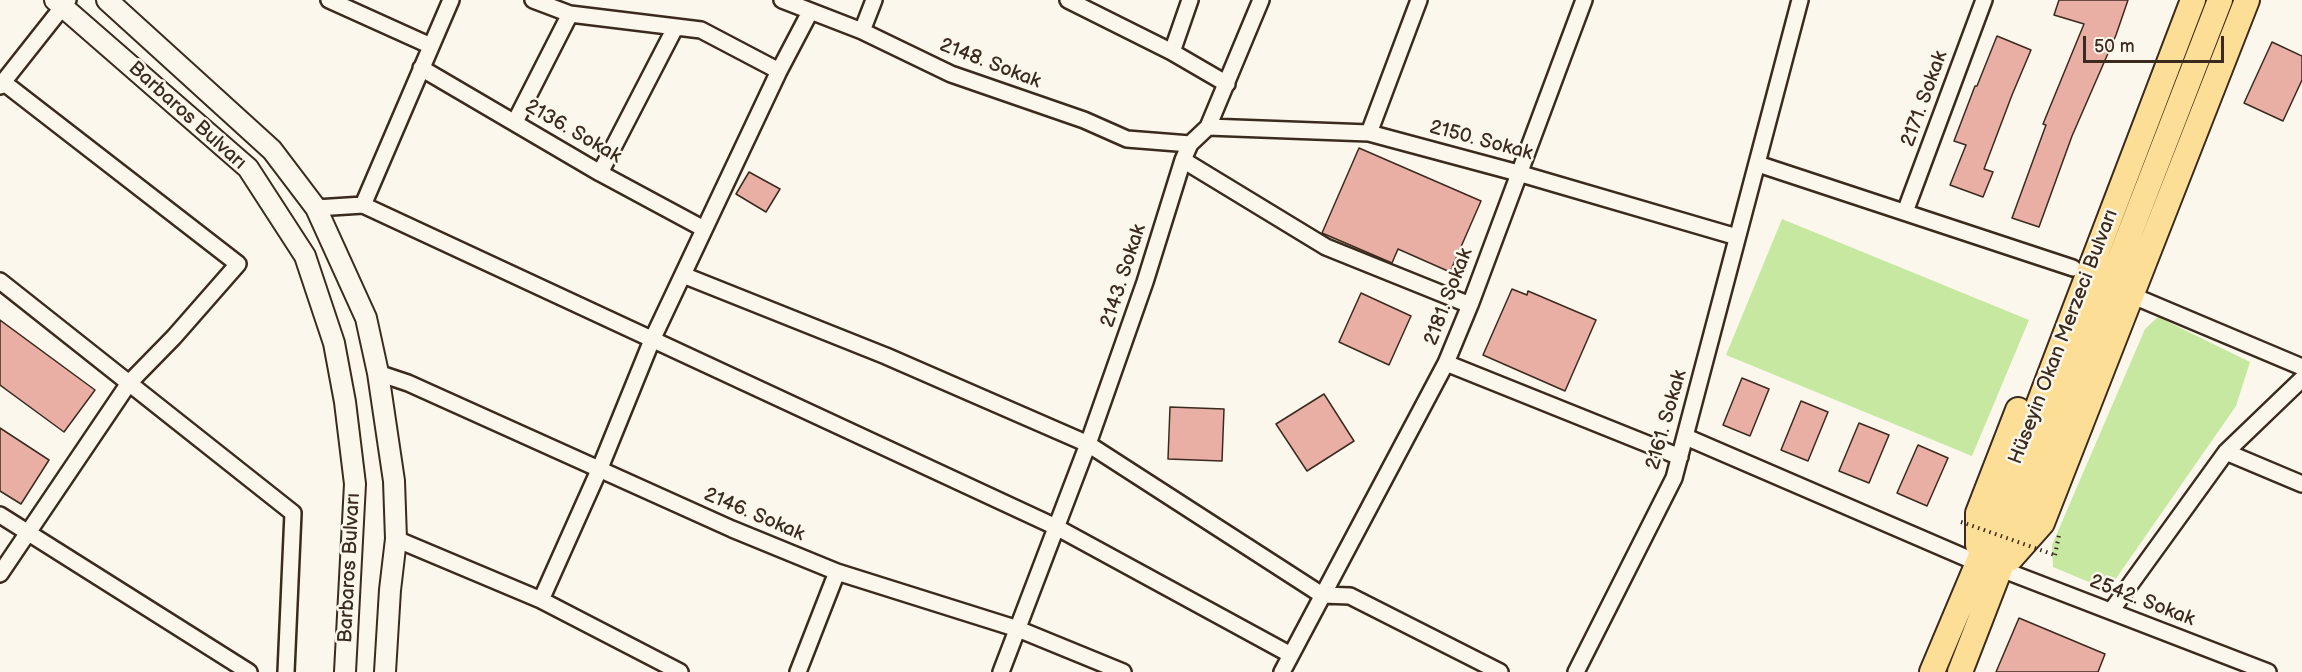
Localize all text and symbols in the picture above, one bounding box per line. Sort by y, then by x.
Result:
scale bar [2086,24,2227,62]
street label: 2148. Sokak [936,34,1044,94]
text: 50 m [2094,36,2135,57]
street label: 2171. Sokak [1897,48,1953,150]
street label: Barbaros Bulvarı [123,57,251,175]
street label: 2136. Sokak [521,95,625,169]
street label: 2150. Sokak [1427,116,1535,166]
street label: Hüseyin Okan Merzeci Bulvarı [2004,206,2124,468]
street label: 2143. Sokak [1096,221,1152,331]
street label: 2181. Sokak [1420,245,1478,349]
street label: 2161. Sokak [1641,367,1693,473]
street label: 2146. Sokak [700,483,808,547]
street label: Barbaros Bulvarı [334,492,366,644]
street label: 2542. Sokak [2086,570,2198,632]

